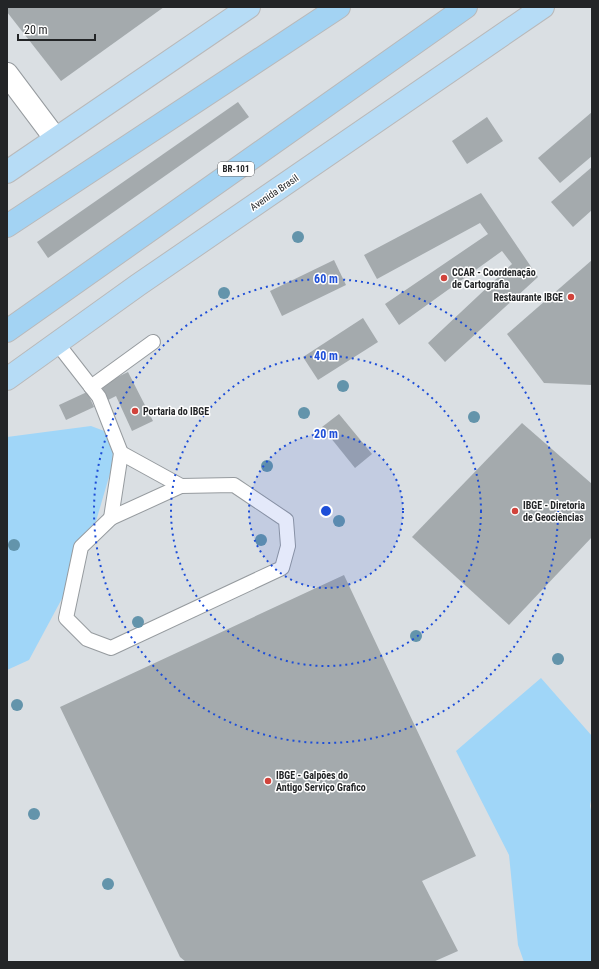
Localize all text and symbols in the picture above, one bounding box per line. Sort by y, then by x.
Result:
scale bar [18,16,95,42]
text: 20 m [24,23,48,37]
road number: BR-101 [218,162,254,176]
street label: Avenida Brasil [248,172,301,213]
place label: CCAR - Coordenação de Cartografia [452,267,536,290]
text: 60 m [314,272,338,286]
marker: CCAR - Coordenação de Cartografia [439,273,449,283]
place label: Restaurante IBGE [493,292,563,303]
marker: Restaurante IBGE [566,292,576,302]
text: 40 m [314,349,338,363]
marker: Portaria do IBGE [130,406,140,416]
place label: Portaria do IBGE [143,406,209,417]
text: 20 m [314,427,338,441]
place label: IBGE - Diretoria de Geociências [523,500,585,523]
centre of rings [319,504,333,518]
marker: IBGE - Diretoria de Geociências [510,506,520,516]
place label: IBGE - Galpões do Antigo Serviço Grafico [276,770,366,793]
marker: IBGE - Galpões do Antigo Serviço Grafico [263,776,273,786]

